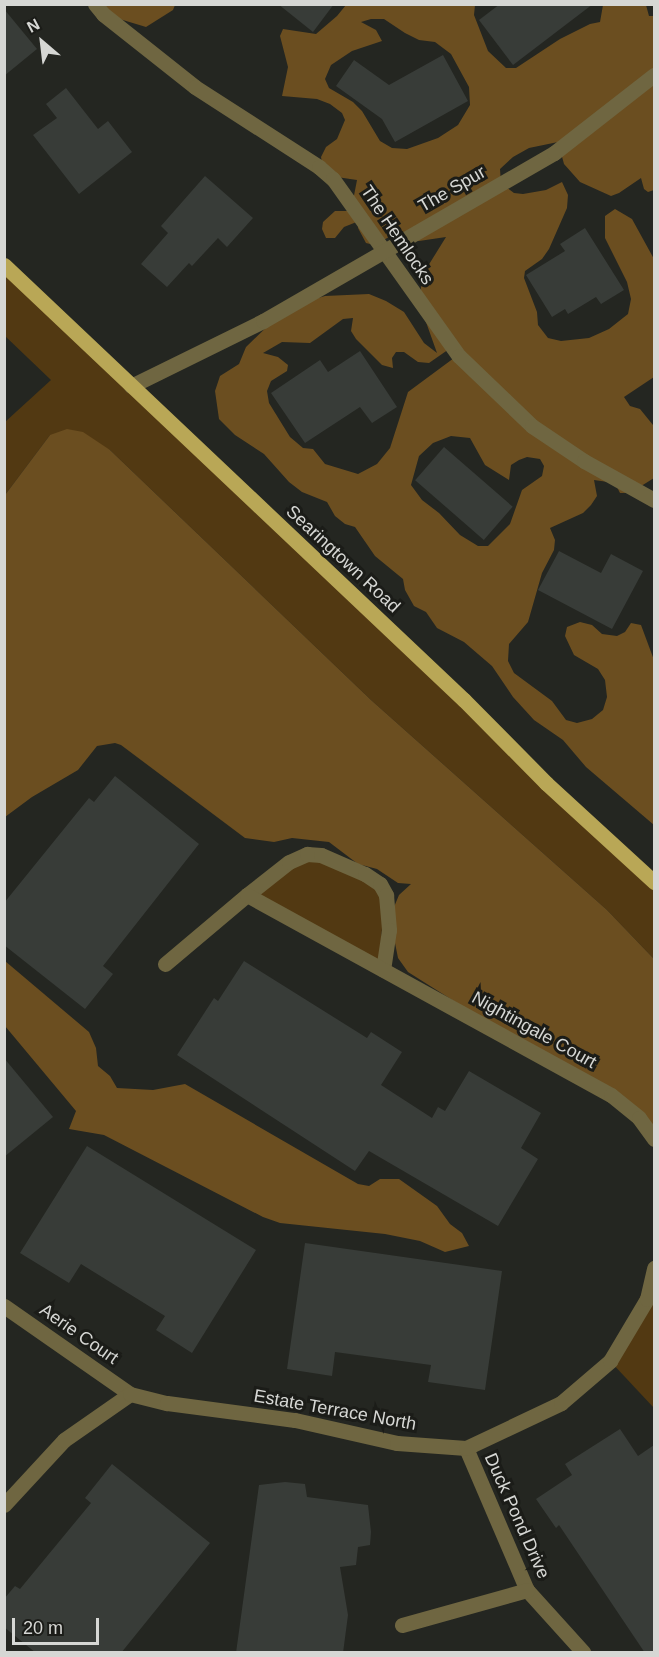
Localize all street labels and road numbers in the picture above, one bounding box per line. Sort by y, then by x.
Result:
street label: The Spur [415,161,489,217]
street label: The Hemlocks [356,181,438,289]
street label: Searingtown Road [281,501,405,617]
street label: Nightingale Court [468,987,600,1073]
street label: Aerie Court [36,1299,122,1369]
street label: Estate Terrace North [252,1385,418,1435]
street label: Duck Pond Drive [480,1450,554,1582]

